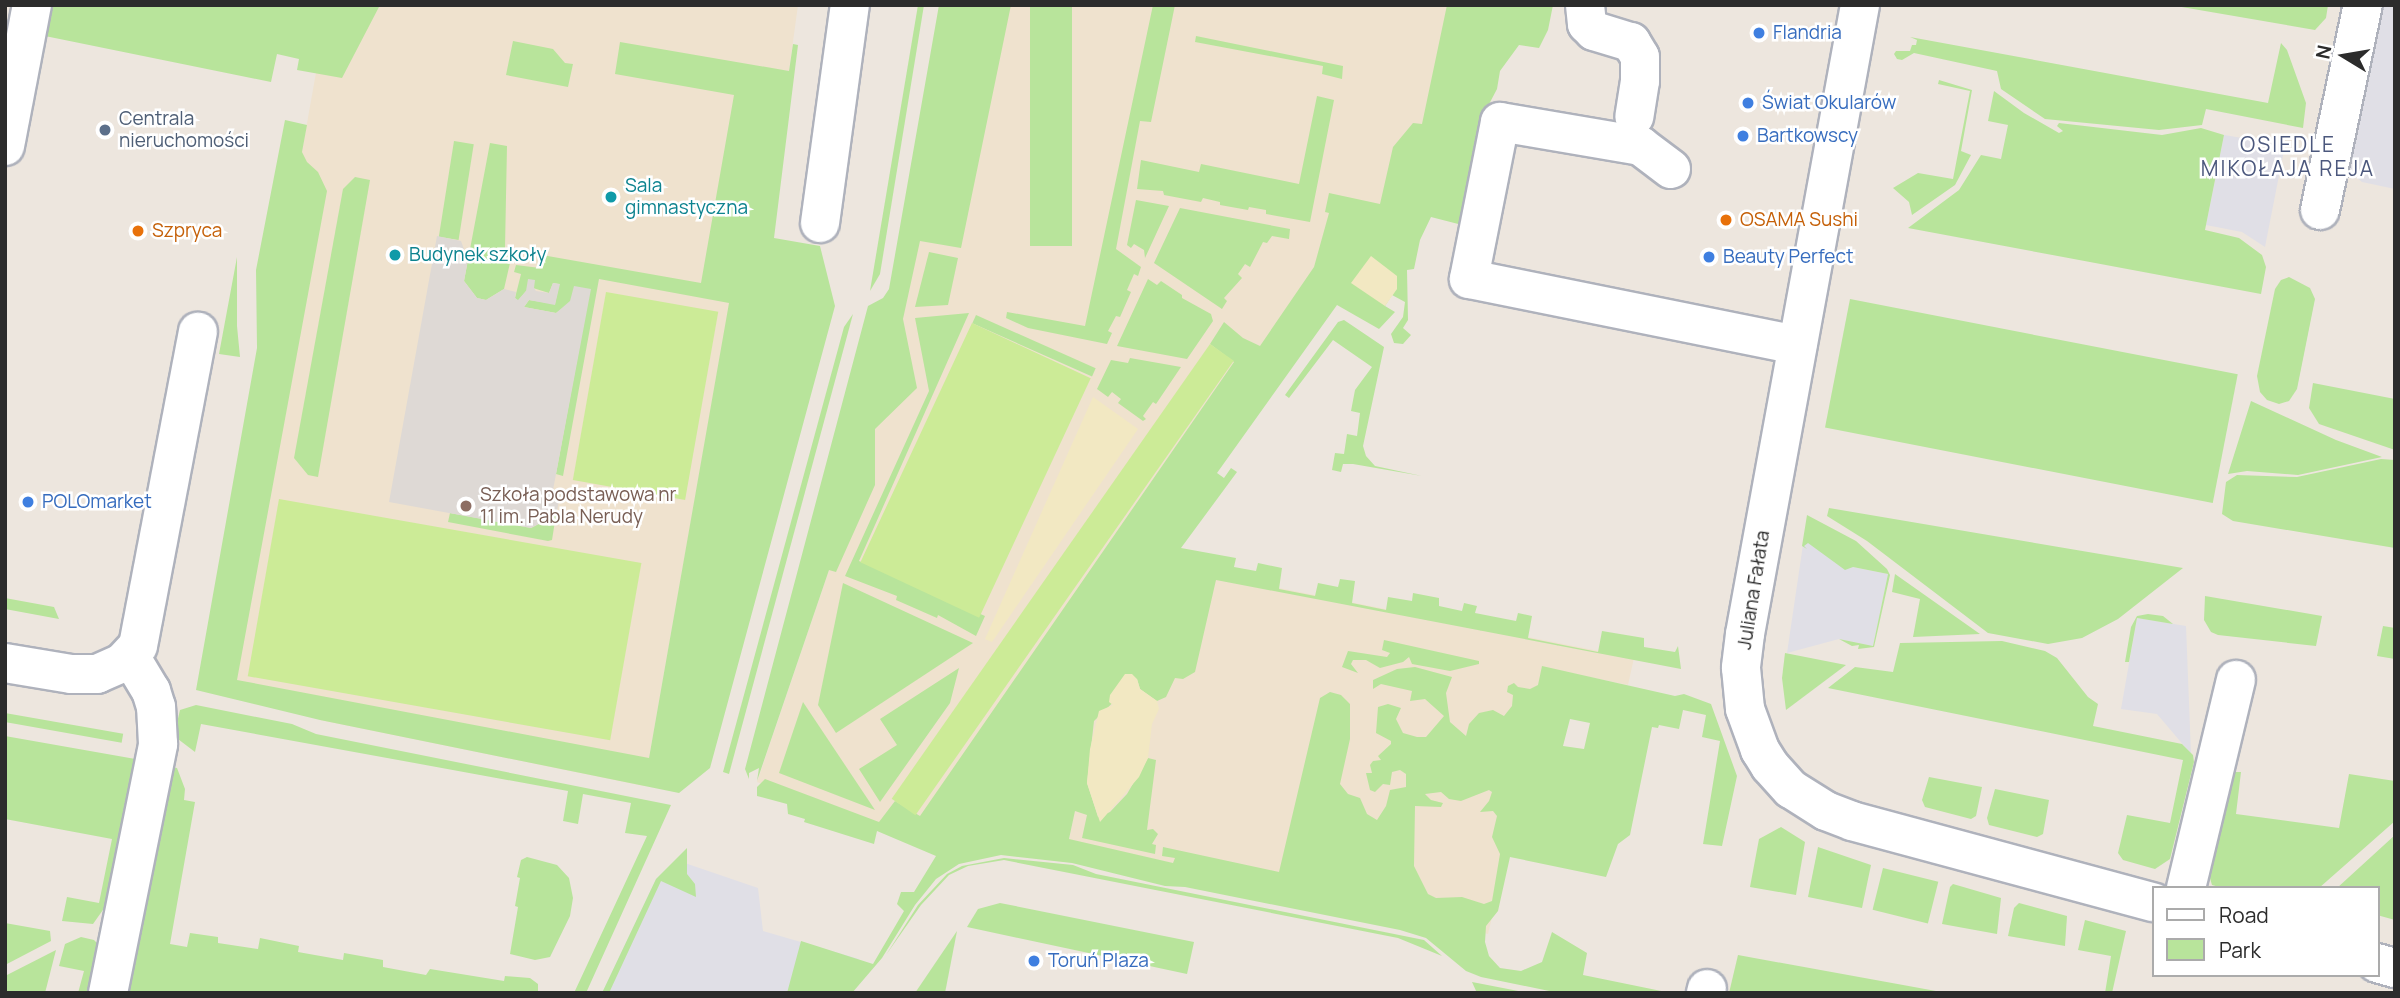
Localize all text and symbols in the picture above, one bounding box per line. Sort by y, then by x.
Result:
north arrow [2309,21,2379,91]
place label: Flandria [1773,22,1842,44]
marker: Flandria [1751,25,1767,41]
text: N [2309,43,2337,61]
place label: Świat Okularów [1762,92,1896,114]
marker: Świat Okularów [1740,95,1756,111]
place label: Centrala nieruchomości [119,108,249,152]
marker: Centrala nieruchomości [97,122,113,138]
place label: Bartkowscy [1757,125,1858,147]
marker: Bartkowscy [1735,128,1751,144]
district label: OSIEDLE MIKOŁAJA REJA [2202,131,2374,181]
place label: Sala gimnastyczna [625,175,748,219]
marker: Sala gimnastyczna [603,189,619,205]
place label: OSAMA Sushi [1740,209,1858,231]
marker: OSAMA Sushi [1718,212,1734,228]
place label: Szpryca [152,220,222,242]
marker: Szpryca [130,223,146,239]
place label: Budynek szkoły [409,244,546,266]
place label: Beauty Perfect [1723,246,1854,268]
marker: Budynek szkoły [387,247,403,263]
marker: Beauty Perfect [1701,249,1717,265]
place label: Szkoła podstawowa nr 11 im. Pabla Nerudy [480,484,676,528]
place label: POLOmarket [42,491,152,513]
marker: POLOmarket [20,494,36,510]
marker: Szkoła podstawowa nr 11 im. Pabla Nerudy [458,498,474,514]
street label: Juliana Fałata [1733,529,1775,651]
legend [2152,886,2379,977]
text: Road [2219,901,2269,929]
text: Park [2219,936,2261,964]
place label: Toruń Plaza [1048,950,1149,972]
marker: Toruń Plaza [1026,953,1042,969]

